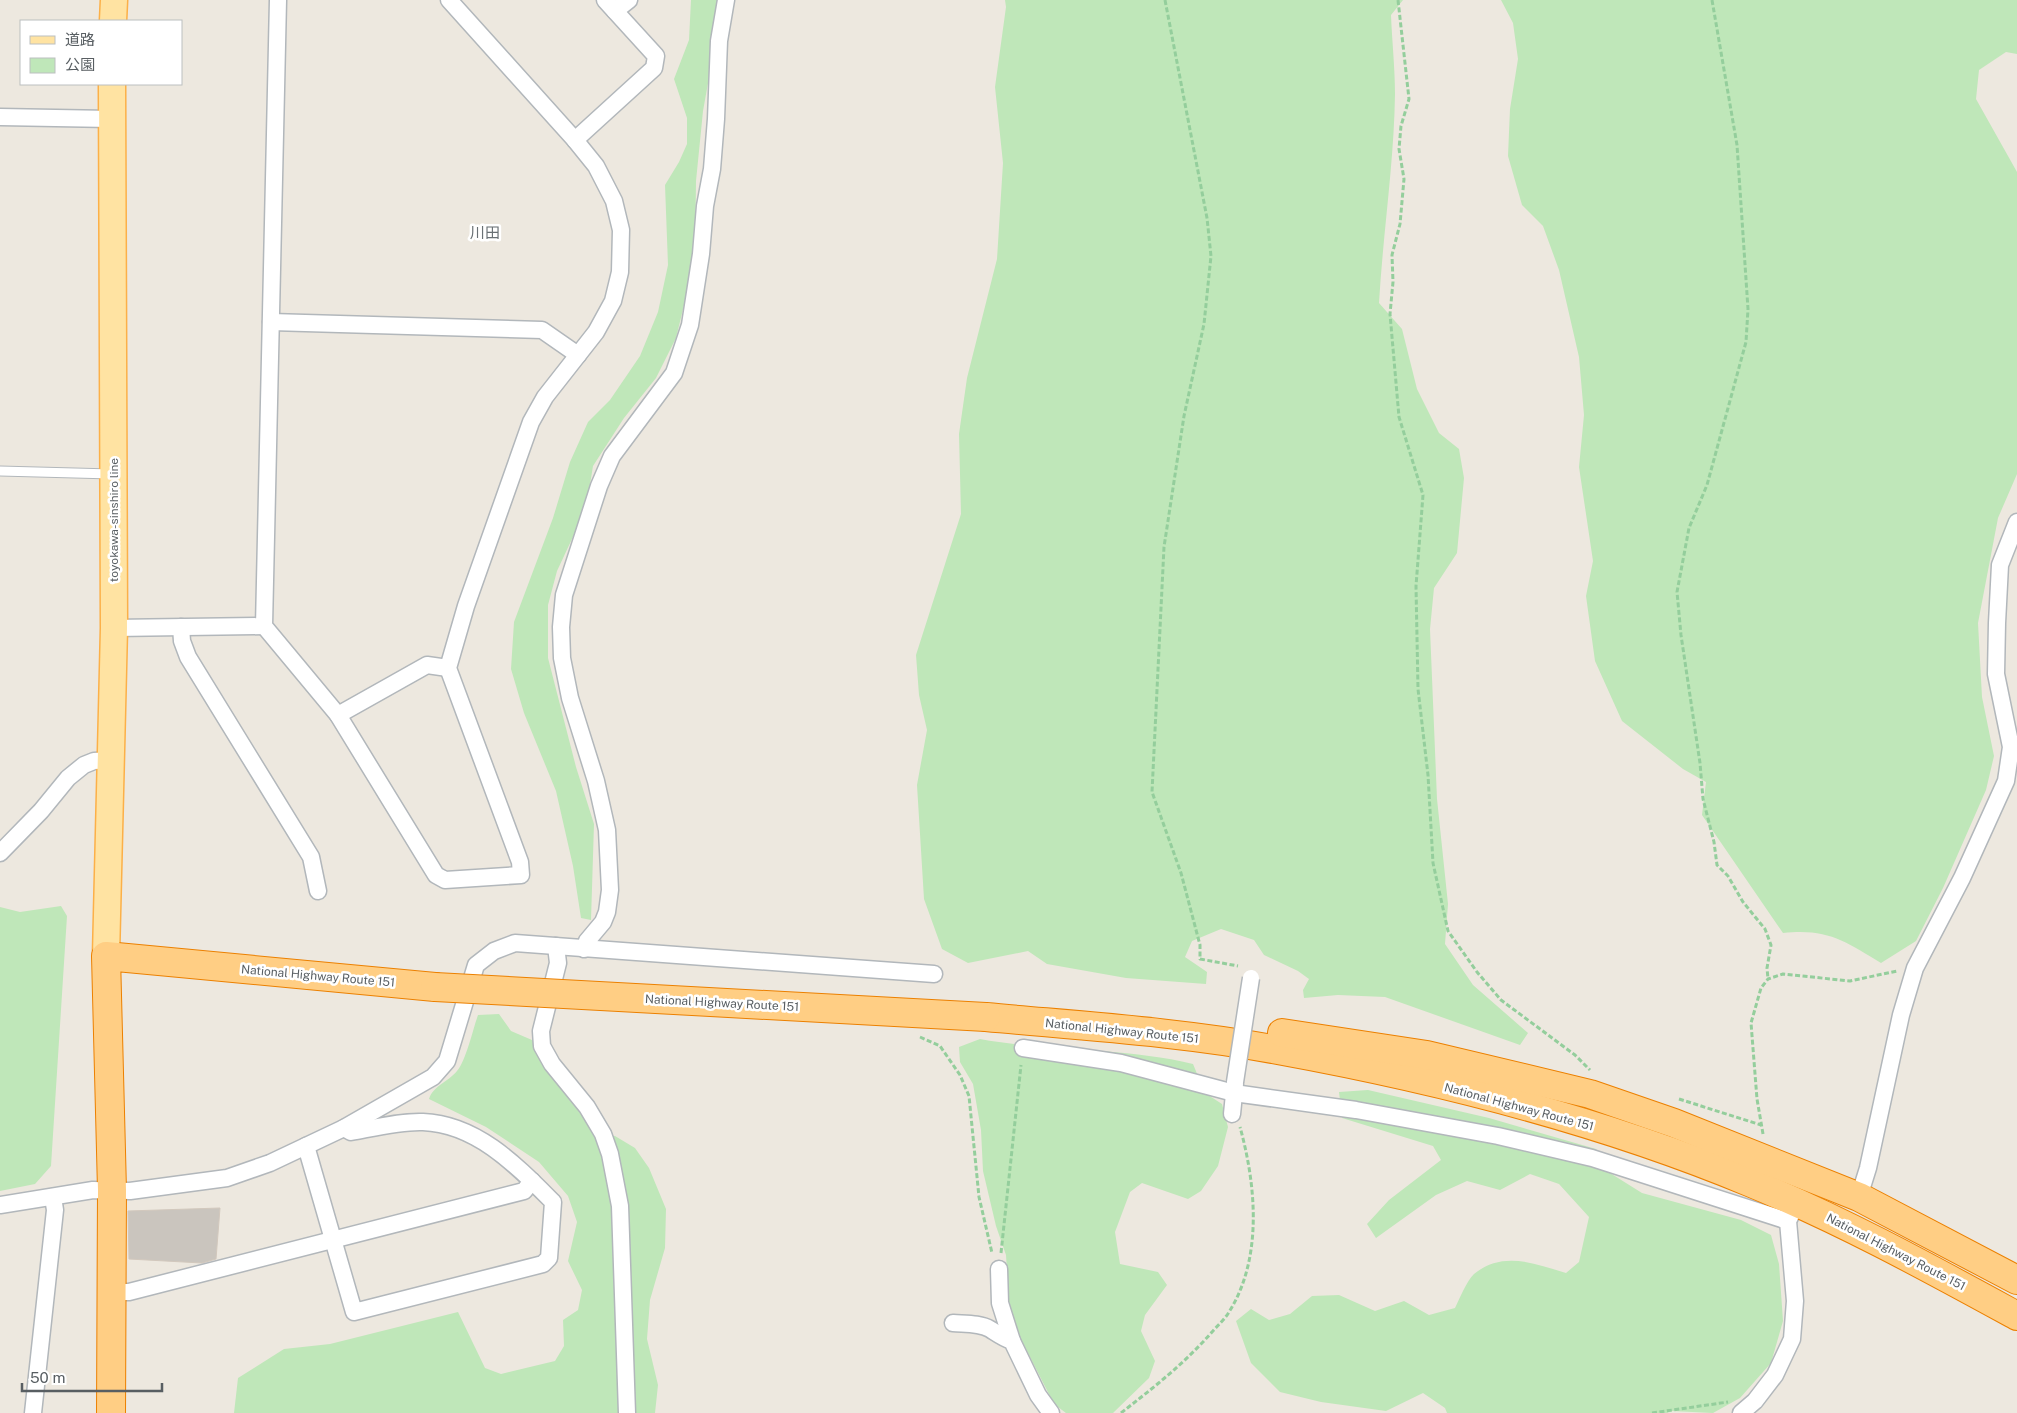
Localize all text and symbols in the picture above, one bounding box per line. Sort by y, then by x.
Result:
legend [20,20,182,85]
text: 道路 [65,31,95,48]
text: 公園 [65,56,95,73]
district label: 川田 [470,224,500,241]
street label: toyokawa-sinshiro line [107,458,121,582]
street label: National Highway Route 151 [240,962,396,990]
street label: National Highway Route 151 [645,992,799,1014]
street label: National Highway Route 151 [1044,1016,1200,1046]
street label: National Highway Route 151 [1443,1080,1595,1134]
street label: National Highway Route 151 [1824,1211,1968,1293]
scale bar [22,1360,162,1392]
text: 50 m [30,1369,65,1386]

